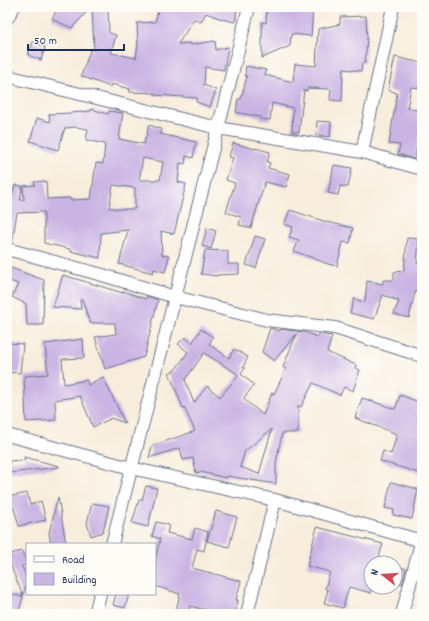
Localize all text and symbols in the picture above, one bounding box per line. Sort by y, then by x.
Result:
scale bar [28,26,124,52]
text: 50 m [34,33,57,50]
legend [26,543,156,595]
text: Road [62,552,84,569]
north arrow [363,555,403,595]
text: N [367,567,384,578]
text: Building [62,572,97,589]

